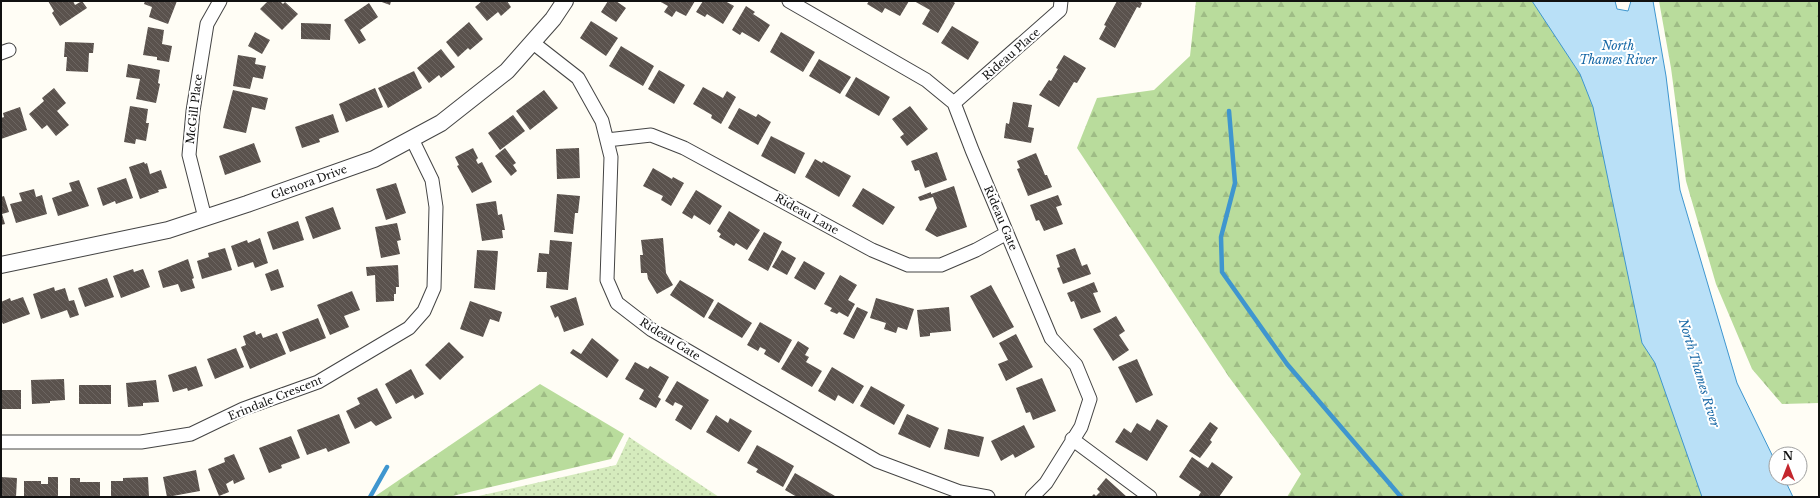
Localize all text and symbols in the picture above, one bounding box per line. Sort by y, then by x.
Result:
street label: Rideau Place [979,25,1043,83]
water label: North Thames River [1579,38,1657,67]
street label: McGill Place [183,73,205,145]
street label: Glenora Drive [269,162,349,202]
street label: Rideau Gate [981,184,1021,252]
street label: Rideau Lane [773,191,841,237]
street label: Rideau Gate [637,315,703,363]
water label: North Thames River [1675,316,1723,430]
street label: Erindale Crescent [226,372,325,423]
north arrow [1768,446,1808,486]
text: N [1783,449,1794,463]

